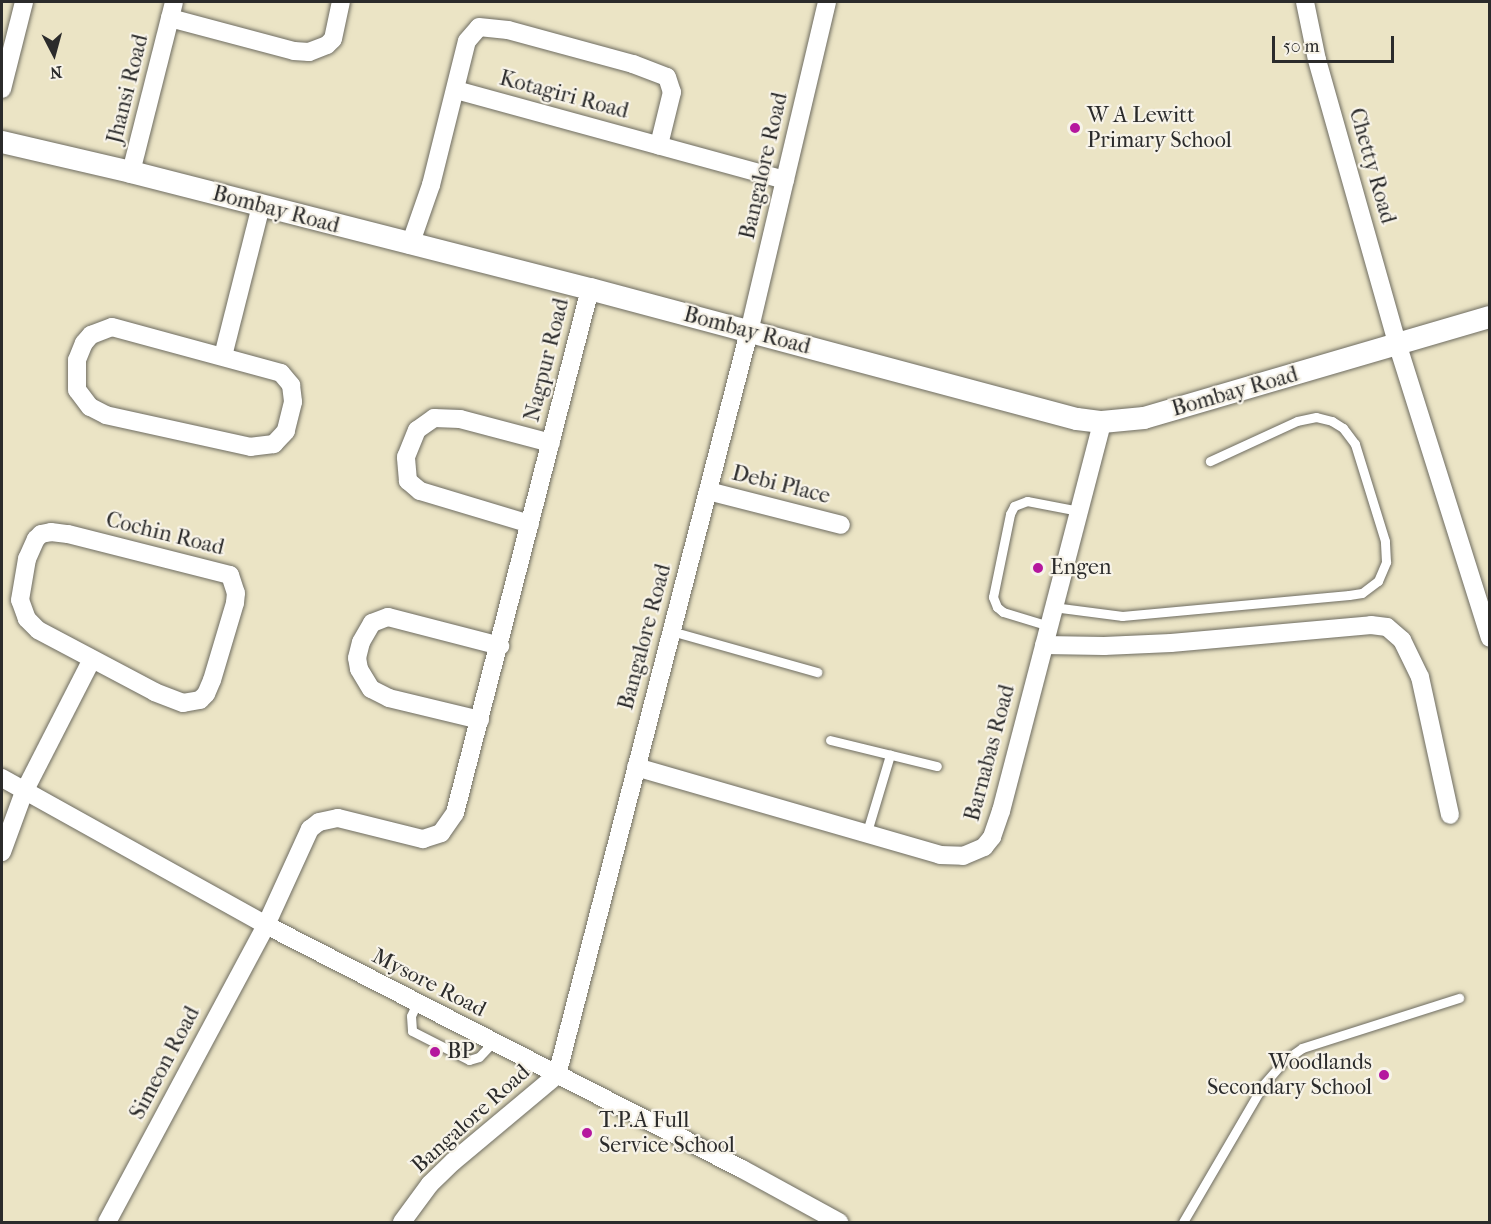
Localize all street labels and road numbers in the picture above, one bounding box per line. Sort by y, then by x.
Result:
street label: Jhansi Road [102,32,154,146]
street label: Kotagiri Road [497,65,631,125]
street label: Bangalore Road [734,90,794,242]
street label: Chetty Road [1343,105,1401,227]
street label: Bombay Road [210,180,342,240]
street label: Nagpur Road [519,296,575,424]
street label: Bombay Road [681,301,813,361]
street label: Bombay Road [1169,361,1301,423]
street label: Debi Place [729,460,833,510]
street label: Cochin Road [103,507,227,561]
street label: Bangalore Road [613,561,677,713]
street label: Barnabas Road [959,682,1021,824]
street label: Mysore Road [368,943,490,1023]
street label: Simeon Road [124,1002,206,1124]
street label: Bangalore Road [406,1059,536,1179]

